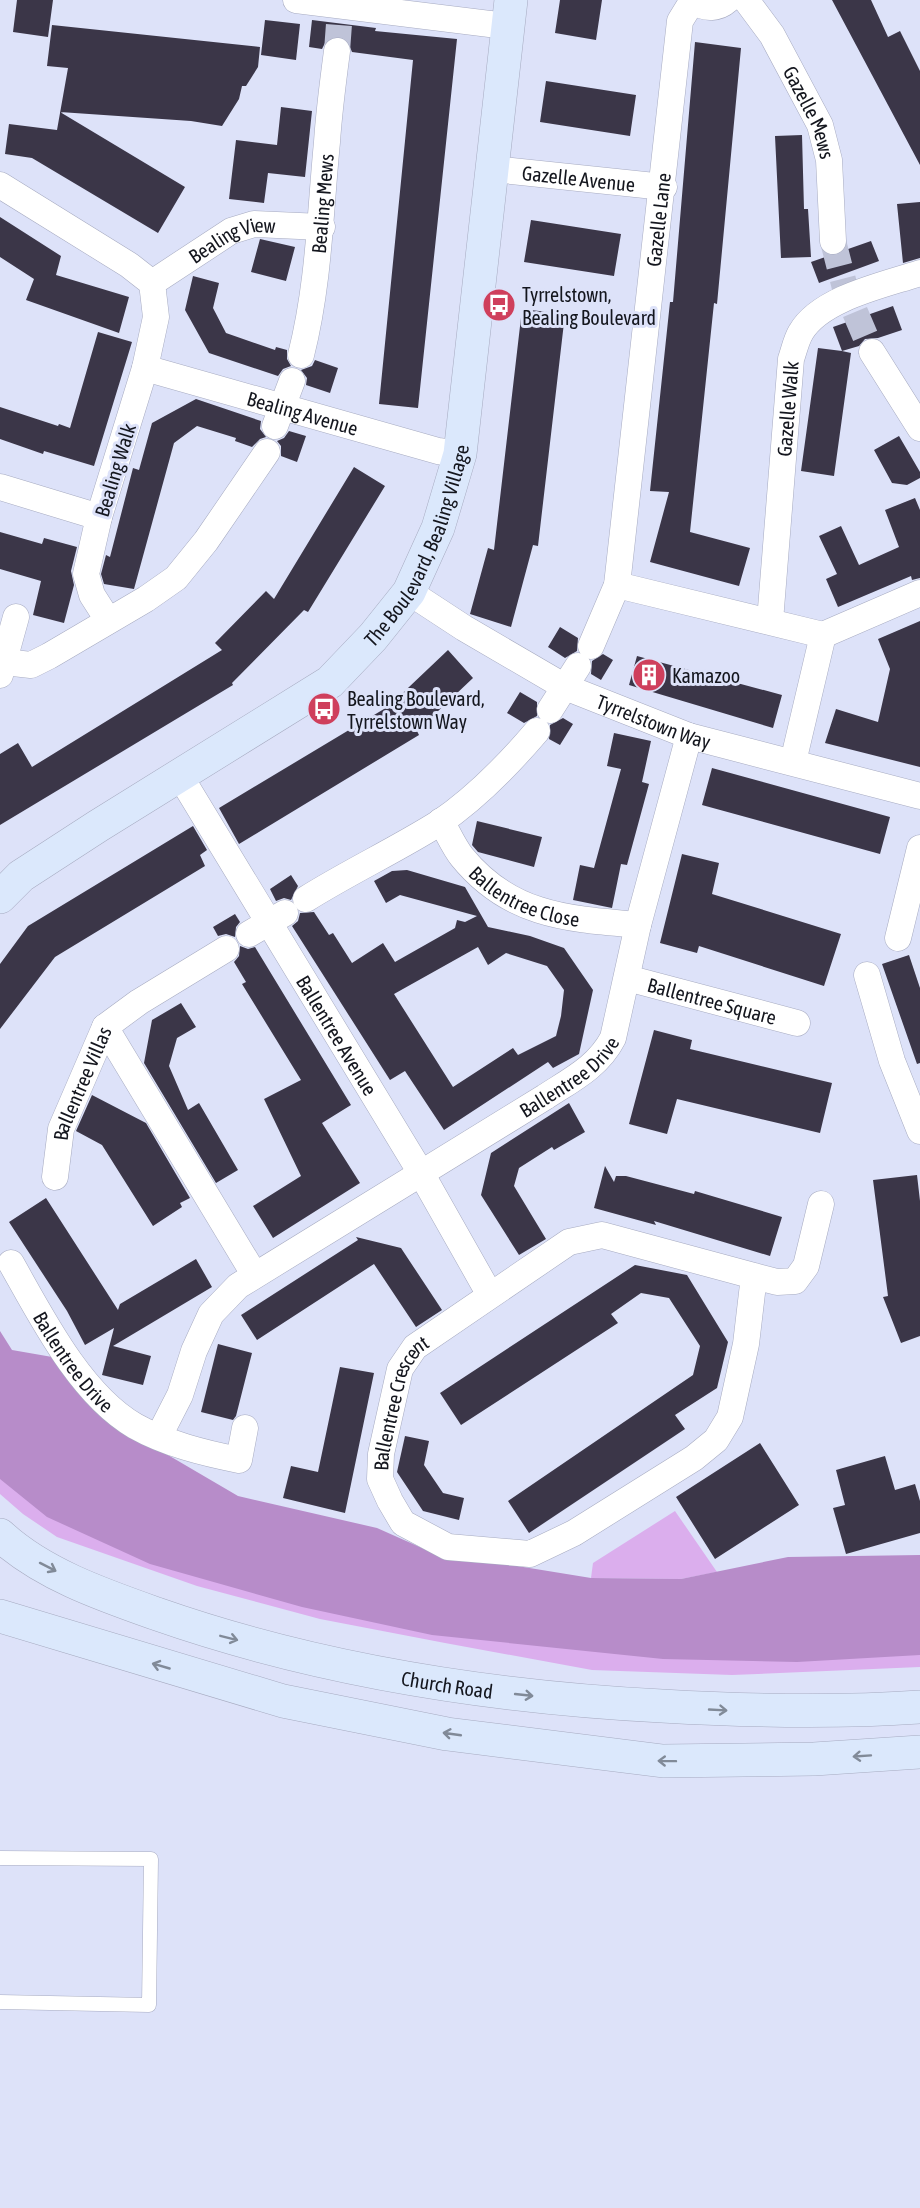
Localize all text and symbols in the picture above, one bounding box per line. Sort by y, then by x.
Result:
street label: Gazelle Mews [779,62,840,161]
street label: Bealing Mews [306,153,337,255]
street label: Gazelle Avenue [521,161,636,195]
street label: Gazelle Lane [641,172,674,268]
street label: Bealing View [184,213,276,267]
place label: Tyrrelstown, Bealing Boulevard [522,283,656,329]
bus stop icon: Tyrrelstown, Bealing Boulevard [481,287,517,323]
street label: Gazelle Walk [772,360,802,457]
street label: Bealing Avenue [245,386,361,439]
street label: Bealing Walk [90,421,140,519]
street label: The Boulevard, Bealing Village [359,444,472,651]
building icon: Kamazoo [631,657,667,693]
place label: Kamazoo [672,664,740,687]
place label: Bealing Boulevard, Tyrrelstown Way [347,687,485,733]
street label: Tyrrelstown Way [594,689,713,753]
bus stop icon: Bealing Boulevard, Tyrrelstown Way [306,691,342,727]
street label: Ballentree Close [465,861,581,930]
street label: Ballentree Avenue [292,971,382,1099]
street label: Ballentree Square [645,972,779,1029]
street label: Ballentree Villas [48,1023,115,1142]
street label: Ballentree Drive [515,1032,623,1122]
street label: Ballentree Drive [29,1307,118,1416]
street label: Ballentree Crescent [369,1330,433,1471]
one-way arrow [39,1561,56,1573]
one-way arrow [220,1632,239,1644]
one-way arrow [152,1660,171,1671]
street label: Church Road [400,1666,494,1702]
one-way arrow [513,1689,533,1700]
one-way arrow [707,1704,727,1715]
one-way arrow [443,1729,463,1740]
one-way arrow [852,1750,872,1761]
one-way arrow [657,1755,677,1766]

